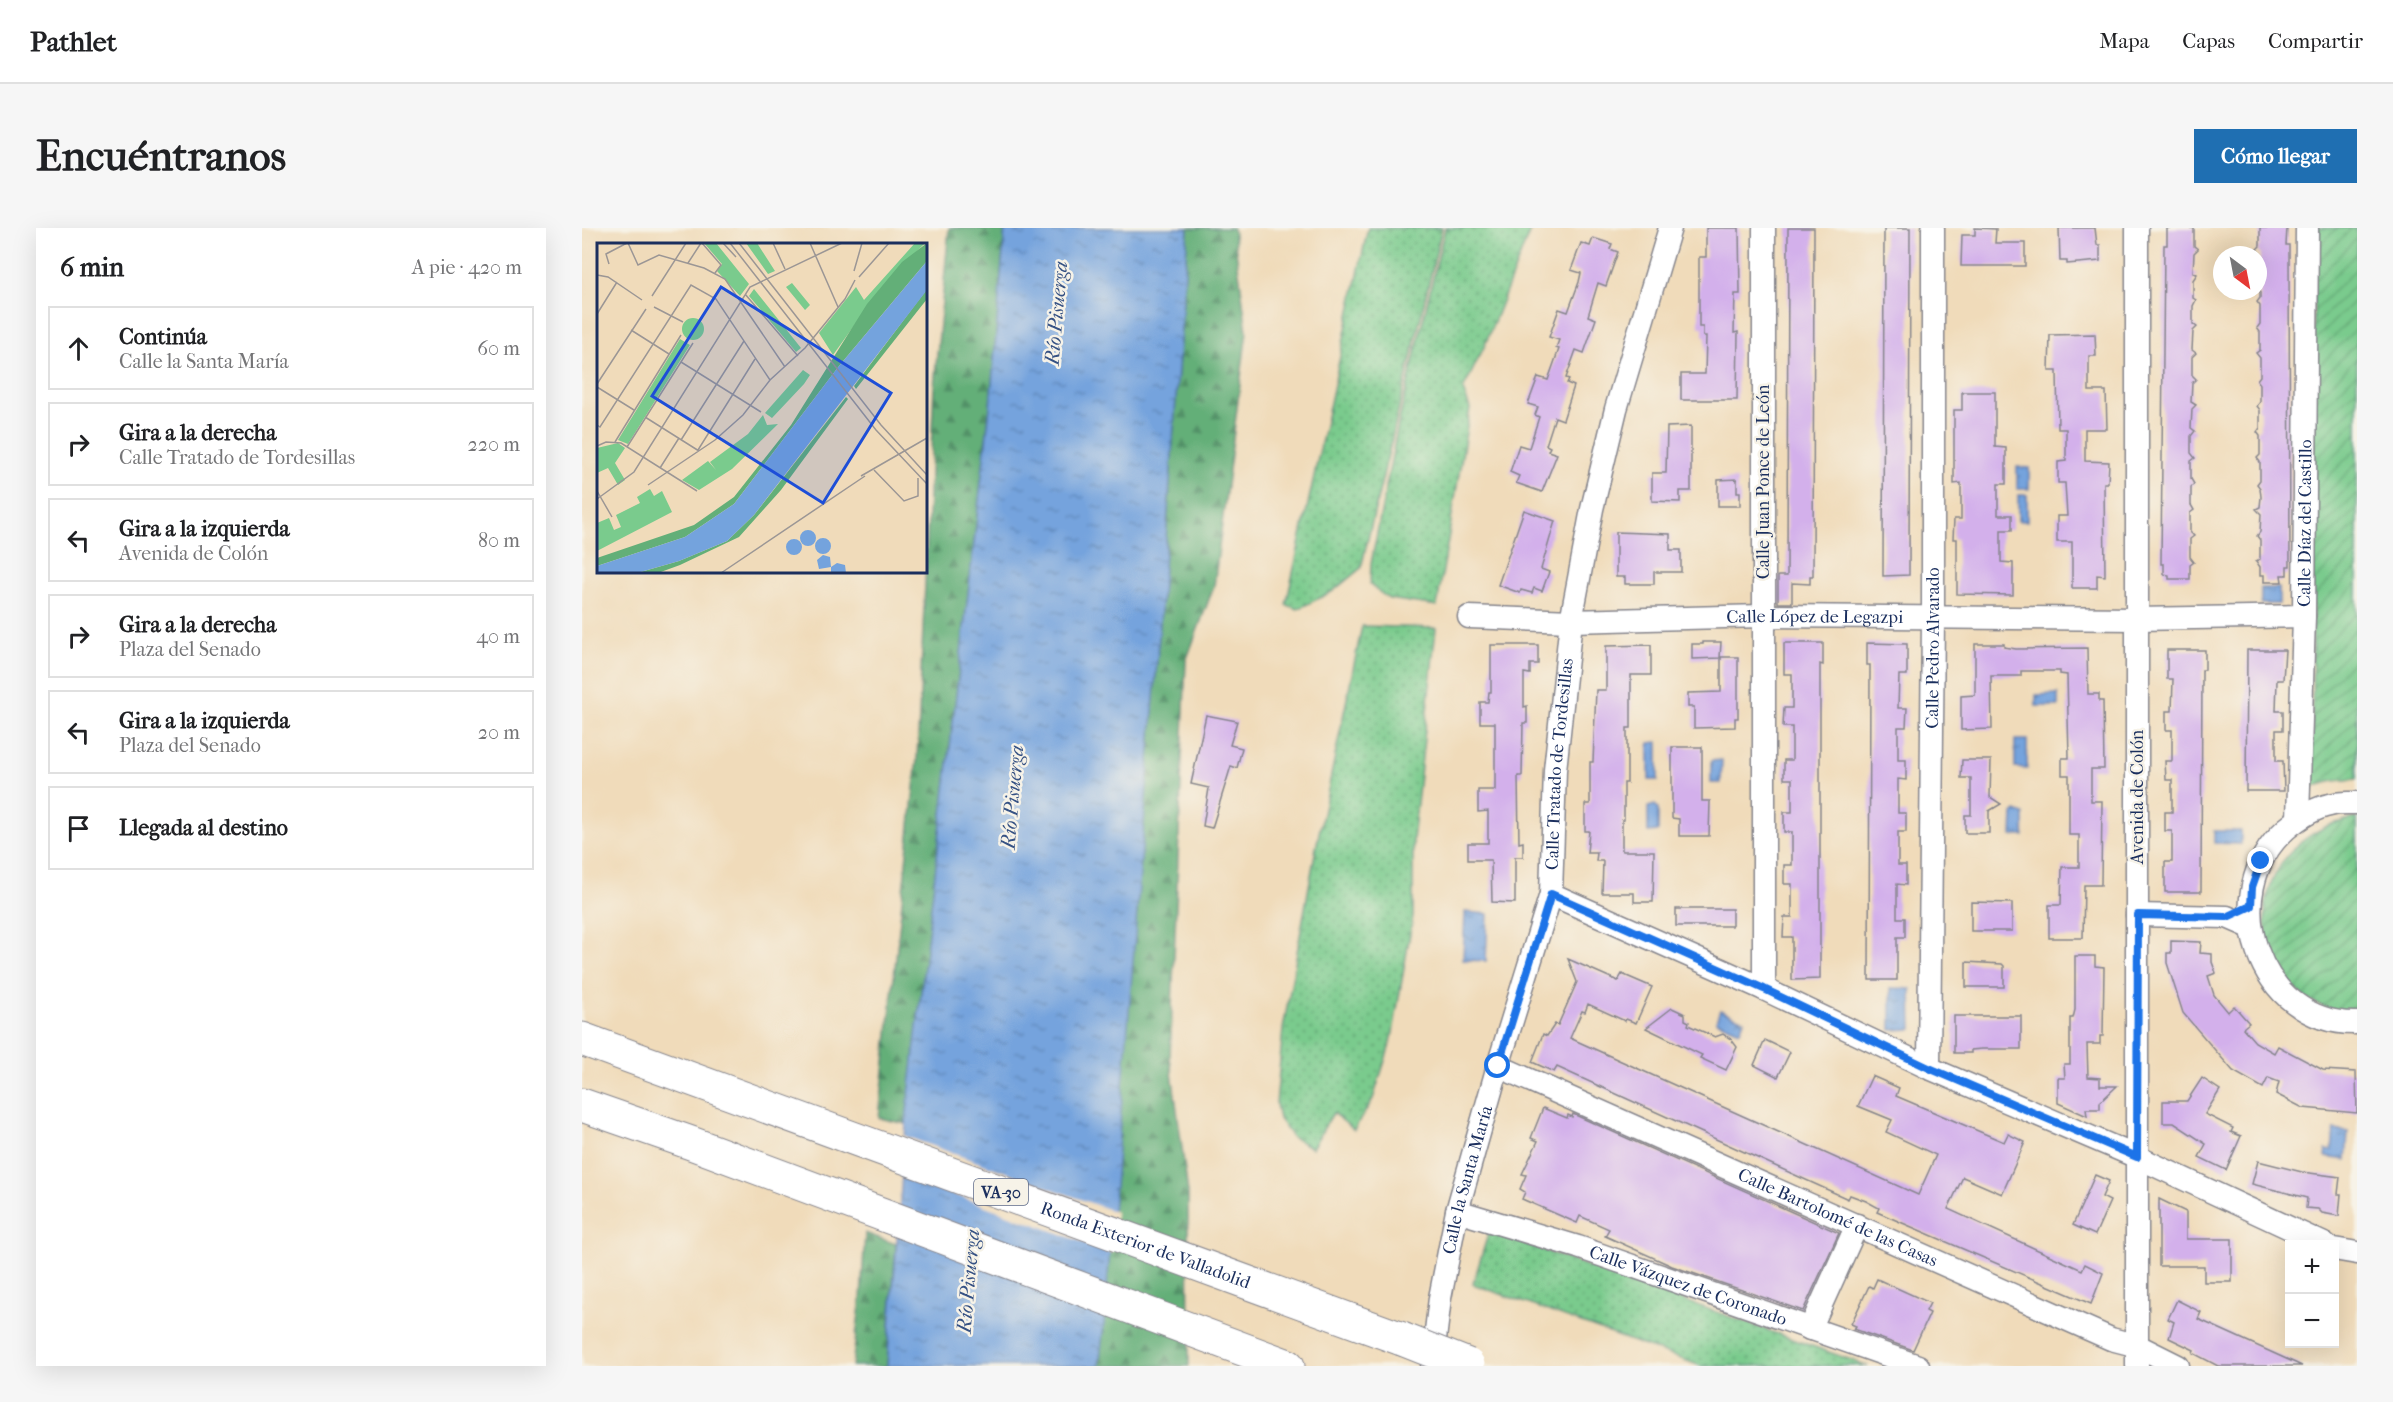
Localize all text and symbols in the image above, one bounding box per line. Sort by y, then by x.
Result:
text: Pathlet [30,25,117,58]
text: Mapa [2099,29,2149,53]
text: Capas [2182,29,2235,53]
text: Compartir [2268,29,2363,53]
button: Cómo llegar [2194,129,2357,183]
text: Encuéntranos [36,132,286,181]
inset map [597,243,927,573]
north arrow [2213,246,2267,300]
text: 6 min [60,252,124,283]
text: A pie · 420 m [412,256,522,279]
water label: Río Pisuerga [1040,260,1072,368]
text: Continúa [119,324,207,350]
icon: ahead [62,332,95,365]
text: 60 m [477,337,520,360]
text: Calle la Santa María [119,350,289,373]
street label: Calle Juan Ponce de León [1753,384,1774,579]
text: Gira a la derecha [119,420,276,446]
icon: right [62,428,95,461]
text: 220 m [467,433,520,456]
street label: Calle Díaz del Castillo [2294,439,2316,607]
text: Calle Tratado de Tordesillas [119,446,355,469]
text: Gira a la izquierda [119,516,290,542]
icon: left [62,524,95,557]
text: 80 m [478,529,520,552]
text: Avenida de Colón [119,542,268,565]
street label: Calle Pedro Alvarado [1922,567,1944,729]
street label: Calle López de Legazpi [1726,606,1904,628]
text: Gira a la derecha [119,612,276,638]
icon: right [62,620,95,653]
text: 40 m [476,625,520,648]
text: Plaza del Senado [119,638,261,661]
street label: Calle Tratado de Tordesillas [1542,657,1578,871]
text: Gira a la izquierda [119,708,290,734]
icon: left [62,716,95,749]
text: 20 m [478,721,520,744]
street label: Avenida de Colón [2127,729,2148,865]
text: Plaza del Senado [119,734,261,757]
water label: Río Pisuerga [996,744,1028,852]
icon: arrive [62,812,95,845]
text: Llegada al destino [119,815,288,841]
route end [2247,847,2273,873]
route start [1484,1052,1510,1078]
street label: Calle la Santa María [1439,1102,1498,1256]
street label: Calle Bartolomé de las Casas [1735,1164,1941,1272]
road number: VA-30 [974,1179,1028,1205]
street label: Ronda Exterior de Valladolid [1037,1198,1253,1294]
water label: Río Pisuerga [952,1228,984,1336]
map controls [2285,1240,2339,1348]
button: + [2285,1240,2339,1294]
street label: Calle Vázquez de Coronado [1586,1242,1790,1330]
button: − [2285,1294,2339,1348]

